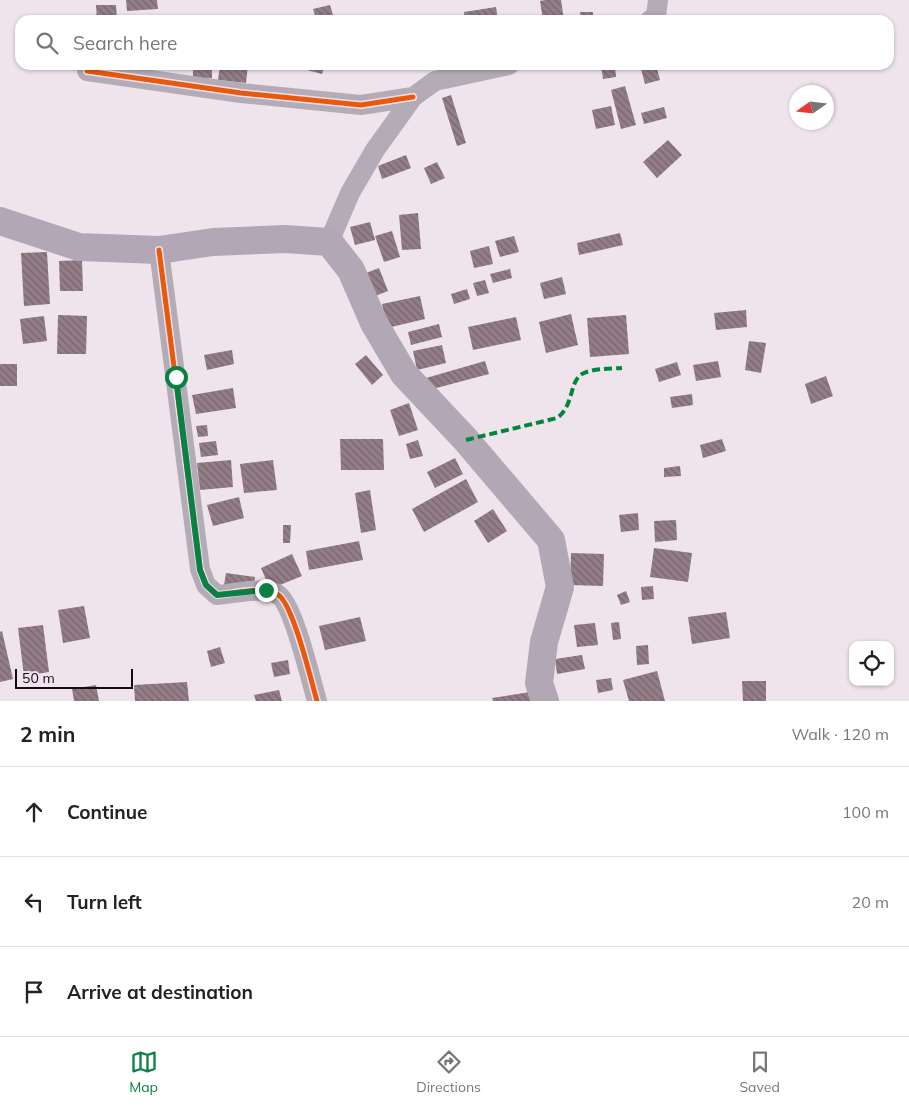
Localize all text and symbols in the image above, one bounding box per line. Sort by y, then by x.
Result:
search box [15,15,894,70]
icon: search [33,29,61,57]
text: Search here [73,31,177,55]
north arrow [789,85,834,130]
route start [165,366,188,389]
route end [255,579,278,602]
map controls [849,641,894,686]
button: locate [849,641,894,686]
scale bar [15,666,132,689]
text: 50 m [22,669,55,687]
text: 2 min [20,721,75,747]
text: Walk · 120 m [791,724,889,744]
icon: ahead [20,798,48,826]
text: Continue [67,800,147,824]
text: 100 m [842,802,889,822]
icon: left [20,888,48,916]
text: Turn left [67,890,142,914]
text: 20 m [852,892,889,912]
icon: arrive [20,978,48,1006]
text: Arrive at destination [67,980,253,1004]
tab: Map [129,1048,158,1096]
tab: Directions [416,1048,481,1096]
tab: Saved [739,1048,780,1096]

